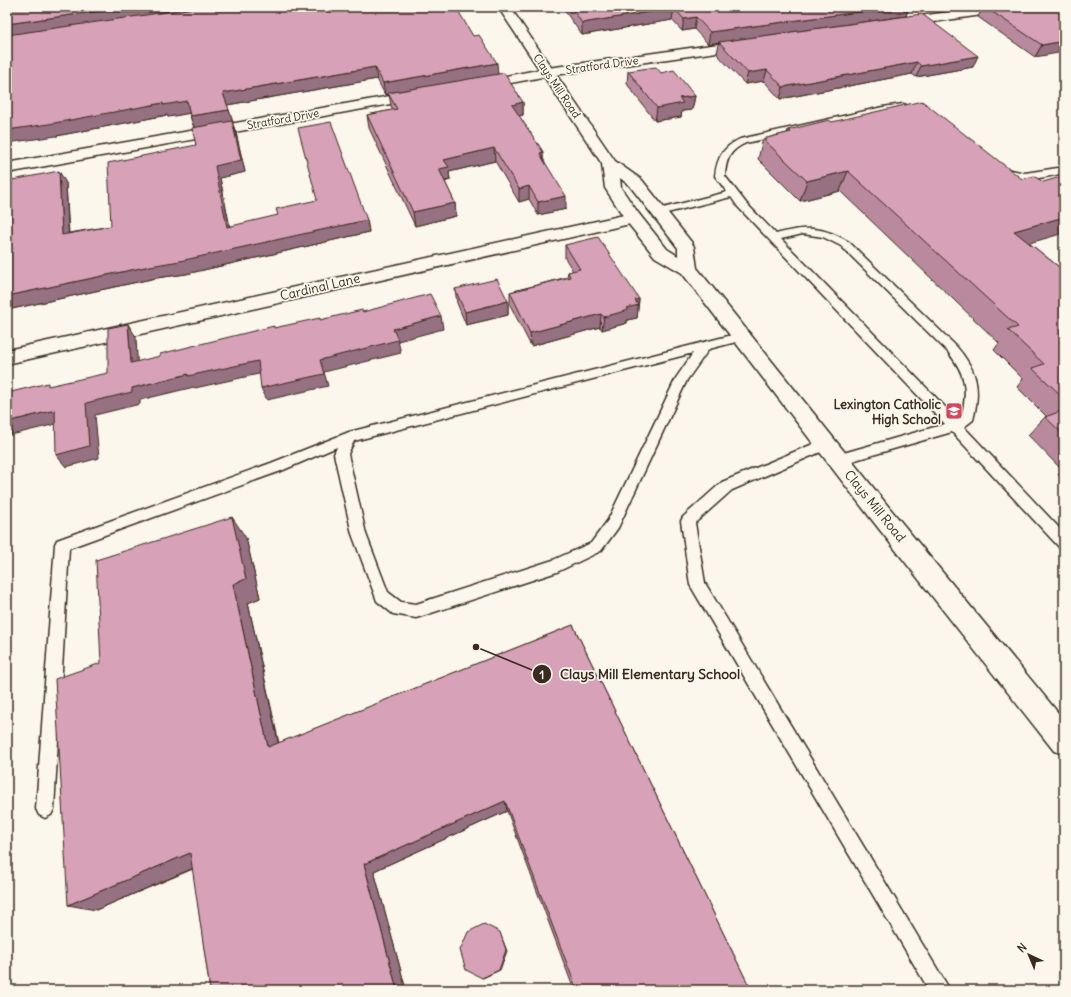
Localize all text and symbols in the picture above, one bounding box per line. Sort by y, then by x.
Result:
street label: Clays Mill Road [530,51,584,121]
street label: Stratford Drive [565,53,639,77]
street label: Stratford Drive [246,106,320,132]
street label: Cardinal Lane [278,270,362,304]
place label: Lexington Catholic High School [833,396,941,428]
school or university icon: Lexington Catholic High School [944,401,964,421]
street label: Clays Mill Road [841,466,910,546]
callout: Clays Mill Elementary School [532,661,749,687]
text: Clays Mill Elementary School [560,665,740,683]
text: 1 [540,667,544,682]
north arrow [1009,935,1049,975]
text: N [1014,940,1030,955]

